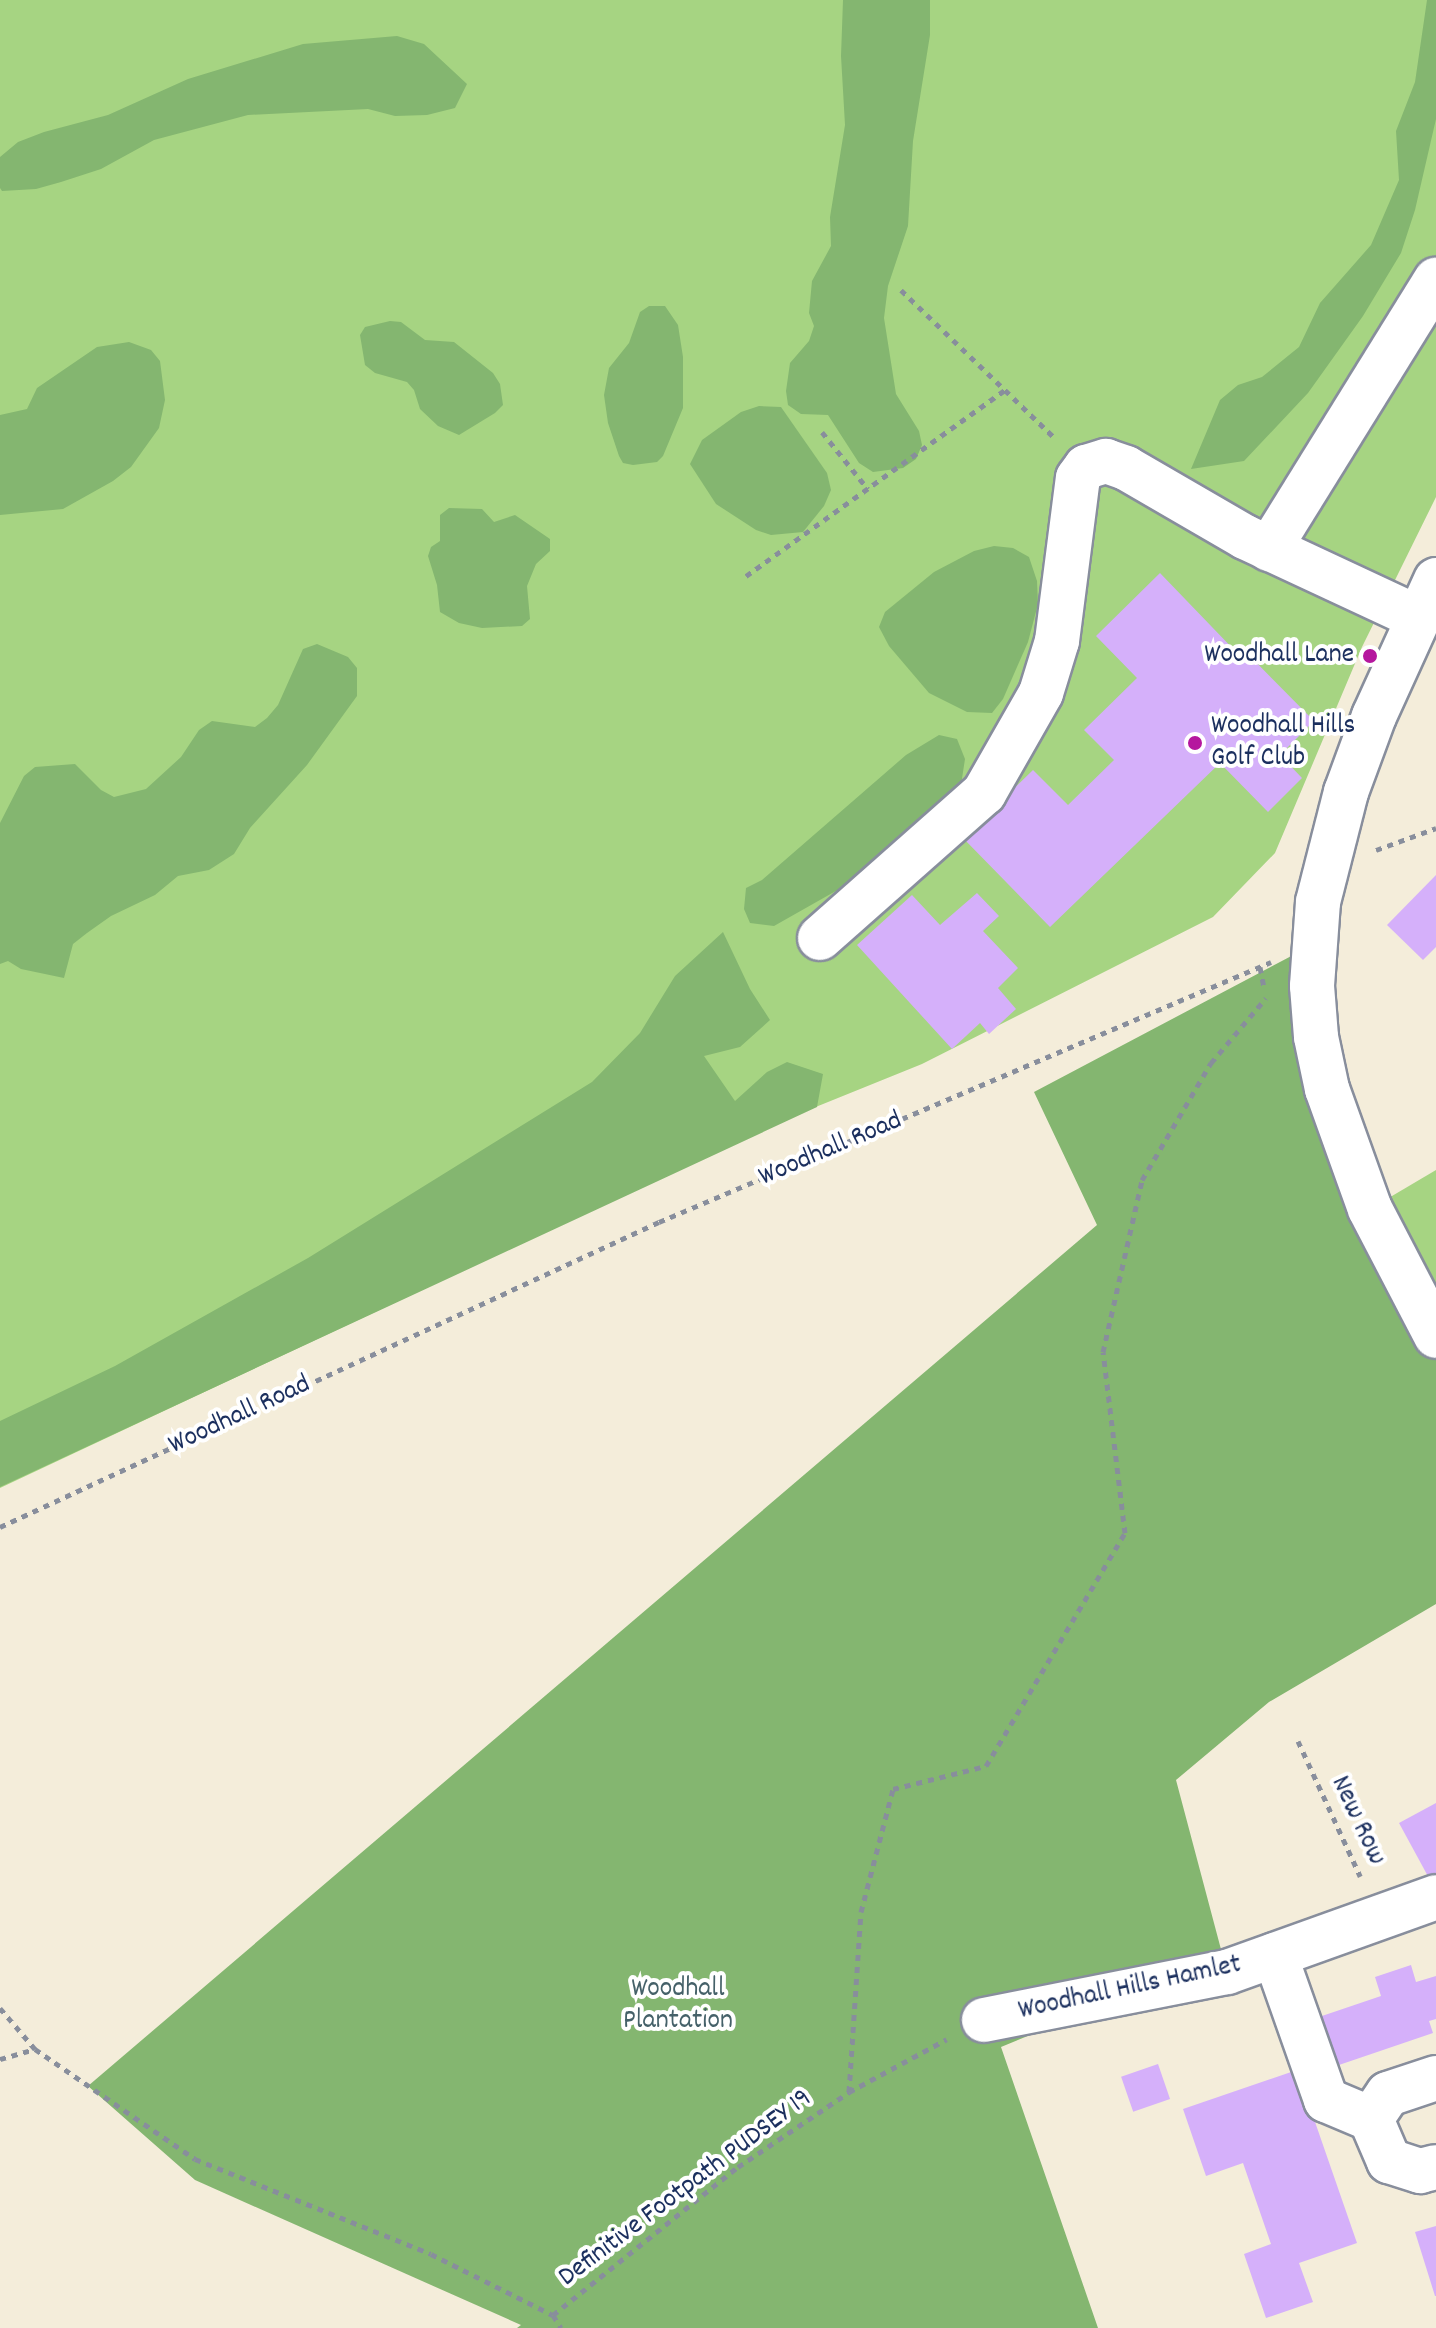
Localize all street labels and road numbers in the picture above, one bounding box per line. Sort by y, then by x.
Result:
street label: Woodhall Road [754,1105,908,1195]
street label: Woodhall Road [164,1369,316,1463]
street label: New Row [1322,1771,1392,1871]
street label: Woodhall Hills Hamlet [1016,1949,1244,2029]
street label: Definitive Footpath PUDSEY 19 [553,2083,819,2295]

